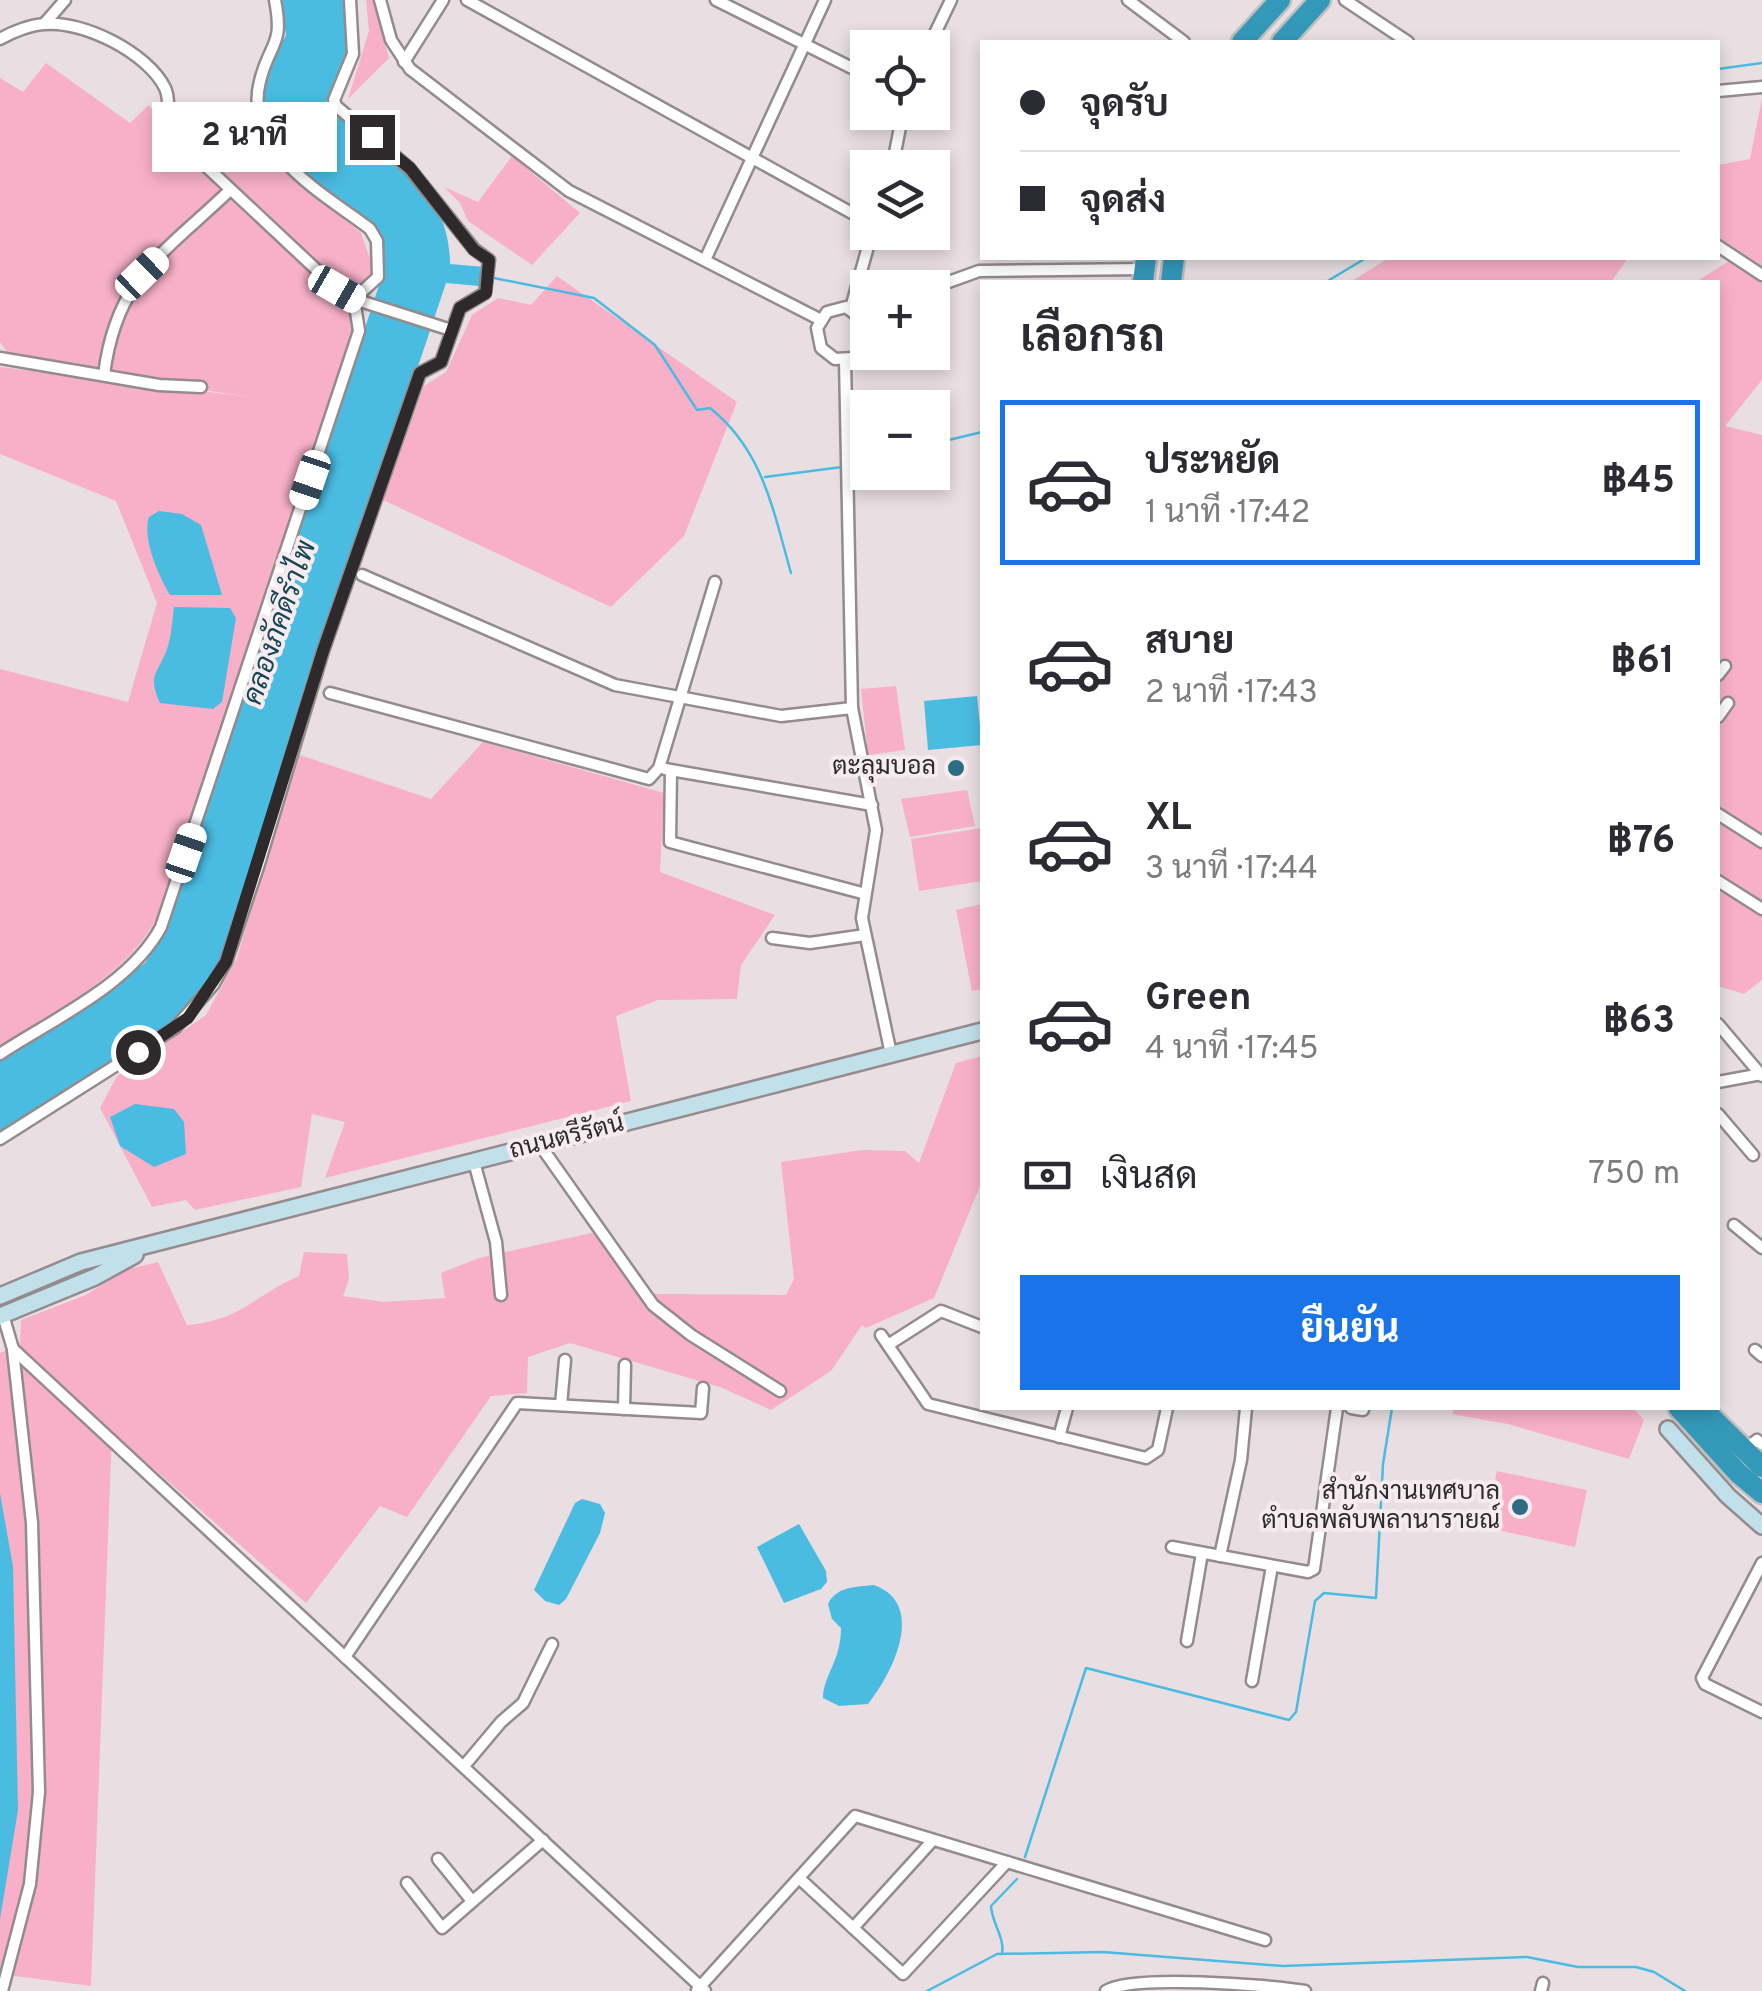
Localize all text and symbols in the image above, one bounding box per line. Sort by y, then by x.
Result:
map controls [850,30,950,490]
button: locate [850,30,950,130]
text: จุดรับ [1080,82,1169,131]
callout: 2 นาที [152,102,337,172]
route end [350,115,395,160]
text: 2 นาที [201,117,288,157]
button: layers [850,150,950,250]
text: จุดส่ง [1080,178,1166,227]
car [110,242,174,306]
car [304,261,370,317]
button: + [850,270,950,370]
text: เลือกรถ [1020,311,1165,368]
button: − [850,390,950,490]
icon: car [1025,438,1115,528]
text: ประหยัด [1145,439,1280,488]
car [286,447,334,513]
text: ฿45 [1601,458,1675,507]
text: 1 นาที · 17:42 [1145,494,1310,534]
water label: คลองภัคดีรำไพ [232,535,326,710]
icon: car [1025,618,1115,708]
text: สบาย [1145,619,1234,668]
text: ฿61 [1610,638,1675,687]
text: 2 นาที · 17:43 [1145,674,1318,714]
place label: ตะลุมบอล [832,752,936,784]
marker: ตะลุมบอล [945,757,967,779]
text: XL [1145,795,1192,844]
icon: car [1025,798,1115,888]
text: ฿76 [1607,818,1675,867]
car [162,820,210,886]
text: 3 นาที · 17:44 [1145,850,1318,890]
text: Green [1145,975,1251,1024]
icon: car [1025,978,1115,1068]
text: ฿63 [1603,998,1675,1047]
route start [116,1030,161,1075]
text: 4 นาที · 17:45 [1145,1030,1319,1070]
street label: ถนนตรีรัตน์ [505,1104,628,1168]
icon: cash [1020,1148,1075,1203]
text: เงินสด [1100,1154,1198,1203]
text: 750 m [1588,1155,1680,1195]
button: ยืนยัน [1020,1275,1680,1390]
place label: สำนักงานเทศบาล ตำบลพลับพลานารายณ์ [1261,1474,1500,1538]
marker: สำนักงานเทศบาล ตำบลพลับพลานารายณ์ [1509,1496,1531,1518]

